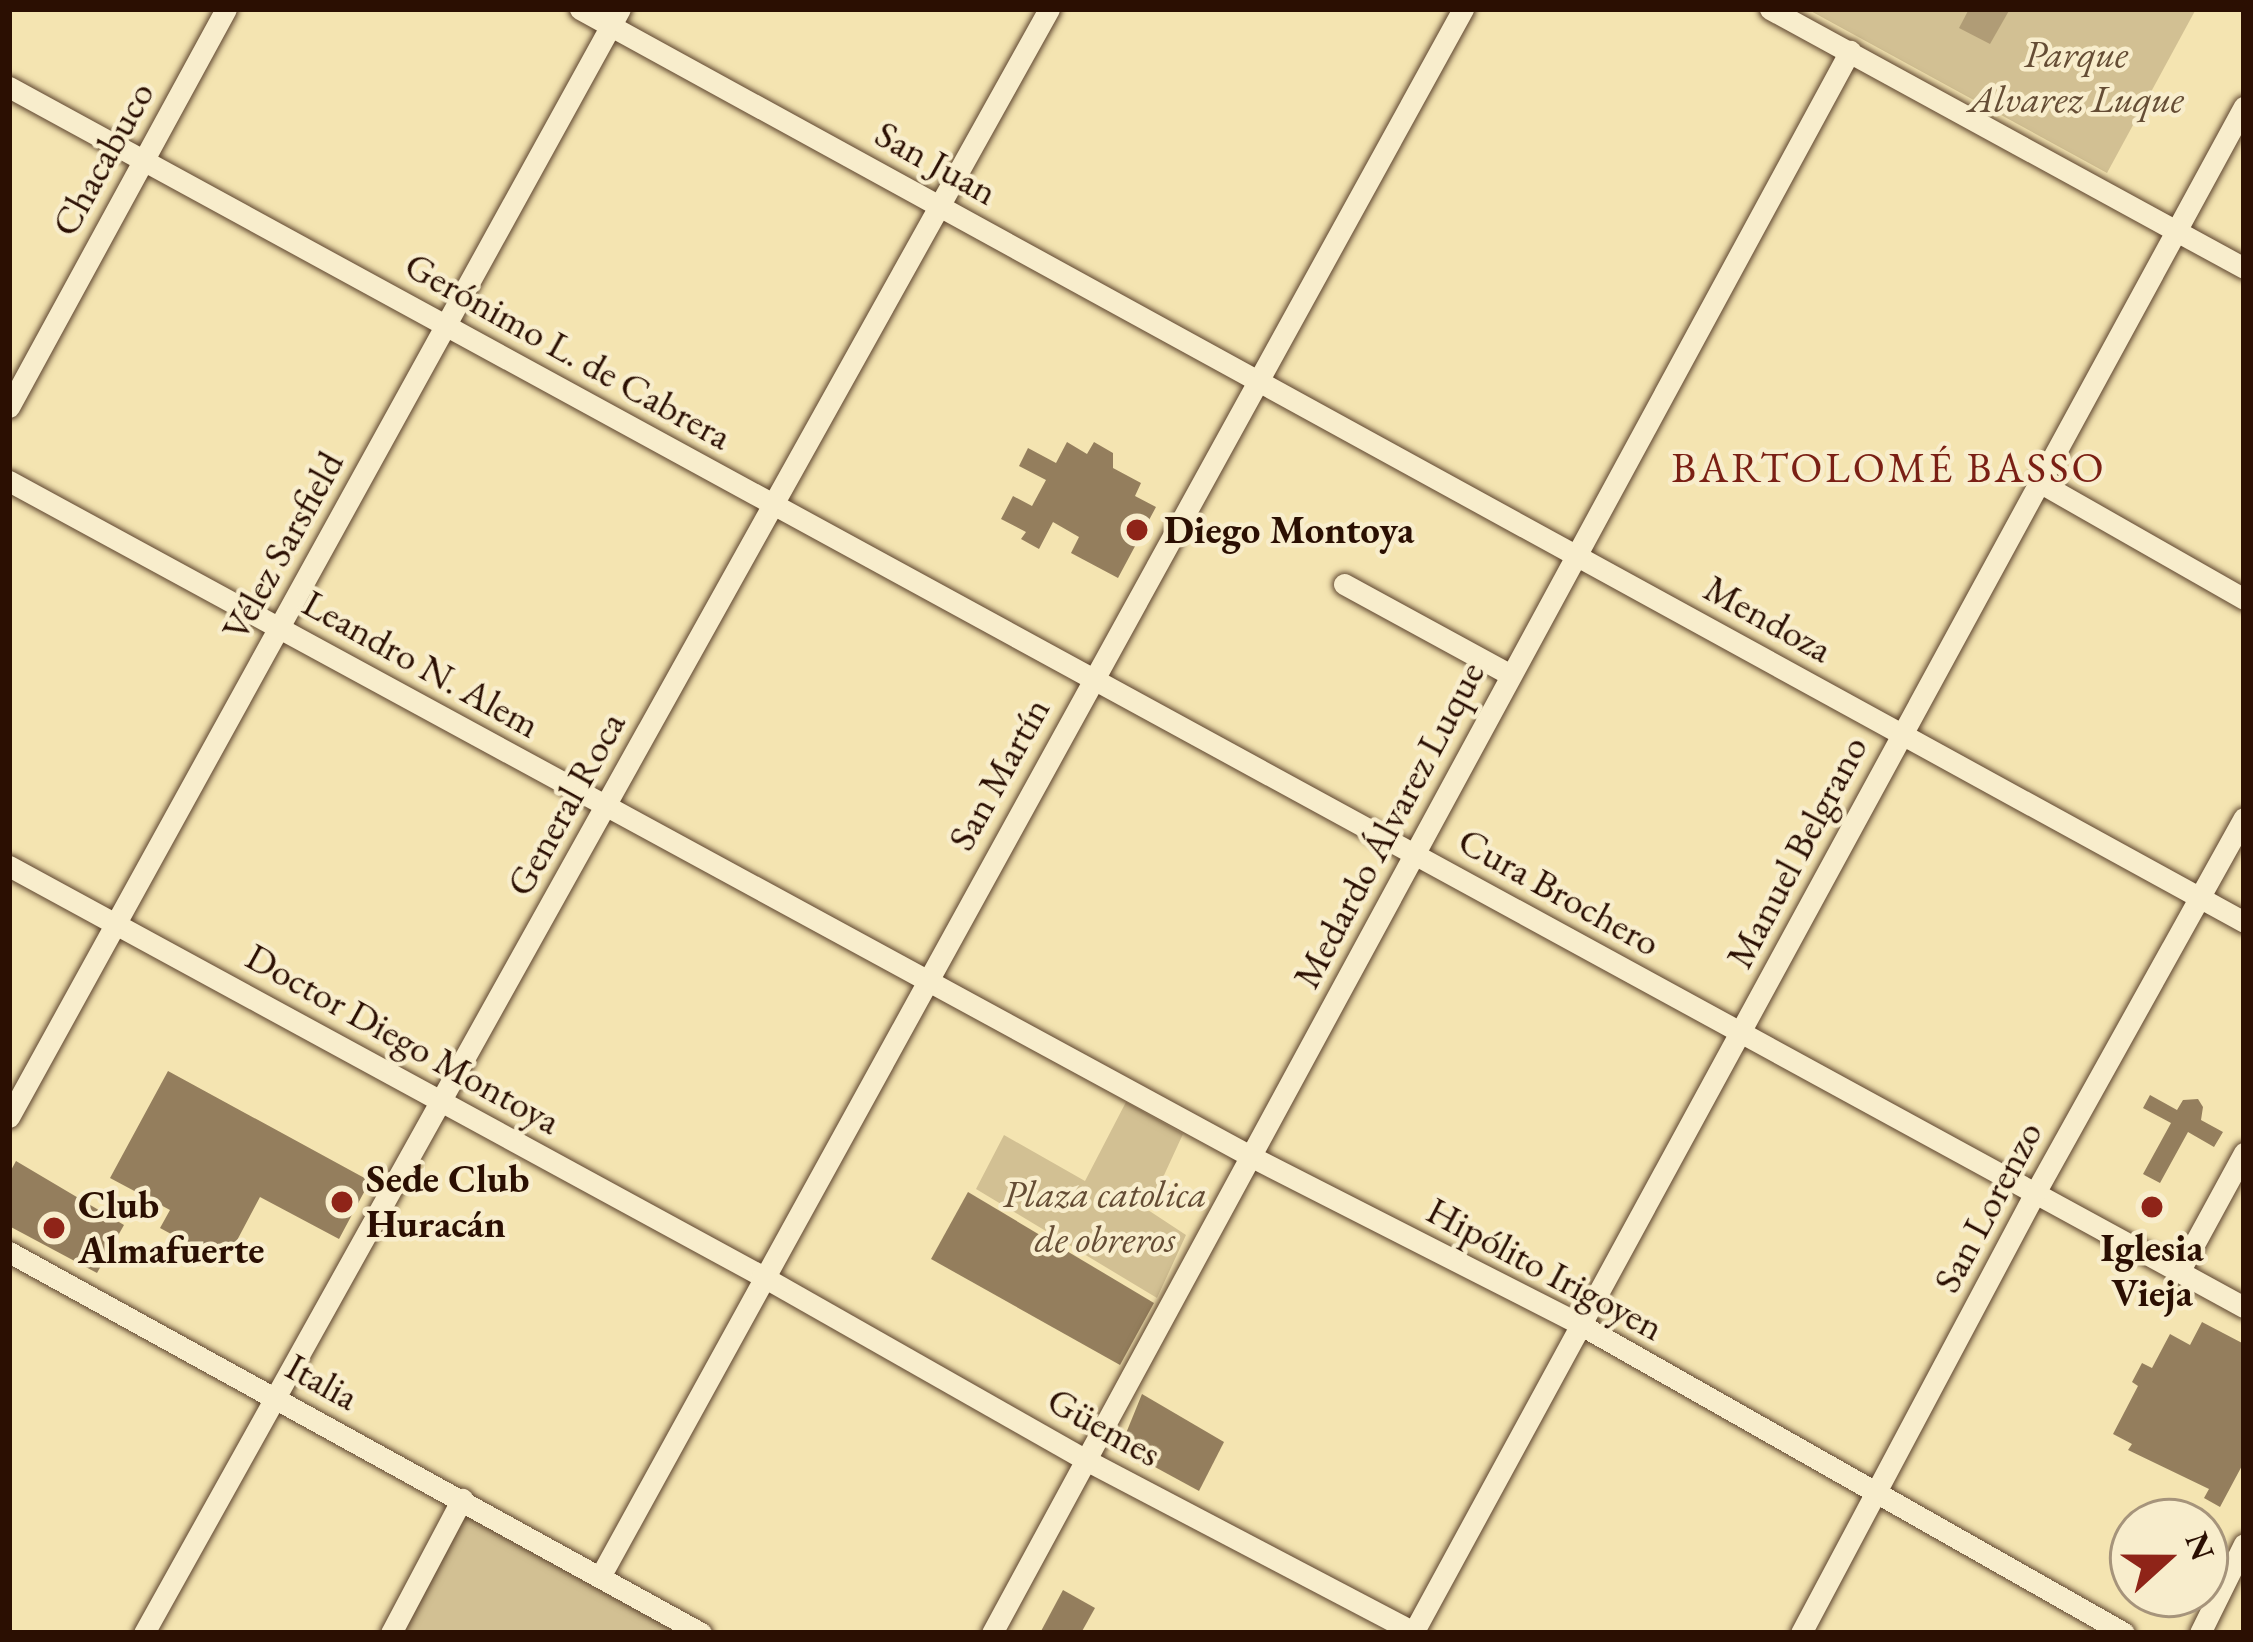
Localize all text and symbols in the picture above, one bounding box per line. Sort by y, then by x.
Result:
park label: Parque Alvarez Luque [1968,32,2184,123]
street label: Chacabuco [42,74,164,244]
street label: San Juan [867,111,1005,215]
street label: Gerónimo L. de Cabrera [397,242,739,460]
district label: BARTOLOMÉ BASSO [1671,443,2107,493]
street label: Vélez Sarsfield [212,444,354,648]
place label: Diego Montoya [1164,507,1414,553]
marker: Diego Montoya [1121,514,1153,546]
street label: Mendoza [1696,565,1840,673]
street label: Leandro N. Alem [294,580,548,748]
street label: Medardo Álvarez Luque [1283,654,1495,996]
street label: San Martín [938,689,1060,859]
street label: General Roca [496,704,636,904]
street label: Manuel Belgrano [1716,728,1878,976]
street label: Cura Brochero [1450,817,1668,967]
street label: Doctor Diego Montoya [238,933,568,1145]
street label: San Lorenzo [1923,1113,2053,1301]
place label: Sede Club Huracán [366,1157,529,1248]
park label: Plaza catolica de obreros [1003,1172,1207,1263]
place label: Club Almafuerte [78,1183,265,1274]
street label: Hipólito Irigoyen [1419,1187,1671,1351]
marker: Sede Club Huracán [329,1189,355,1215]
marker: Iglesia Vieja [2139,1194,2165,1220]
marker: Club Almafuerte [41,1215,67,1241]
place label: Iglesia Vieja [2100,1226,2204,1317]
street label: Italia [278,1343,366,1421]
street label: Güemes [1039,1377,1169,1477]
north arrow [2109,1498,2229,1618]
text: N [2175,1526,2225,1566]

